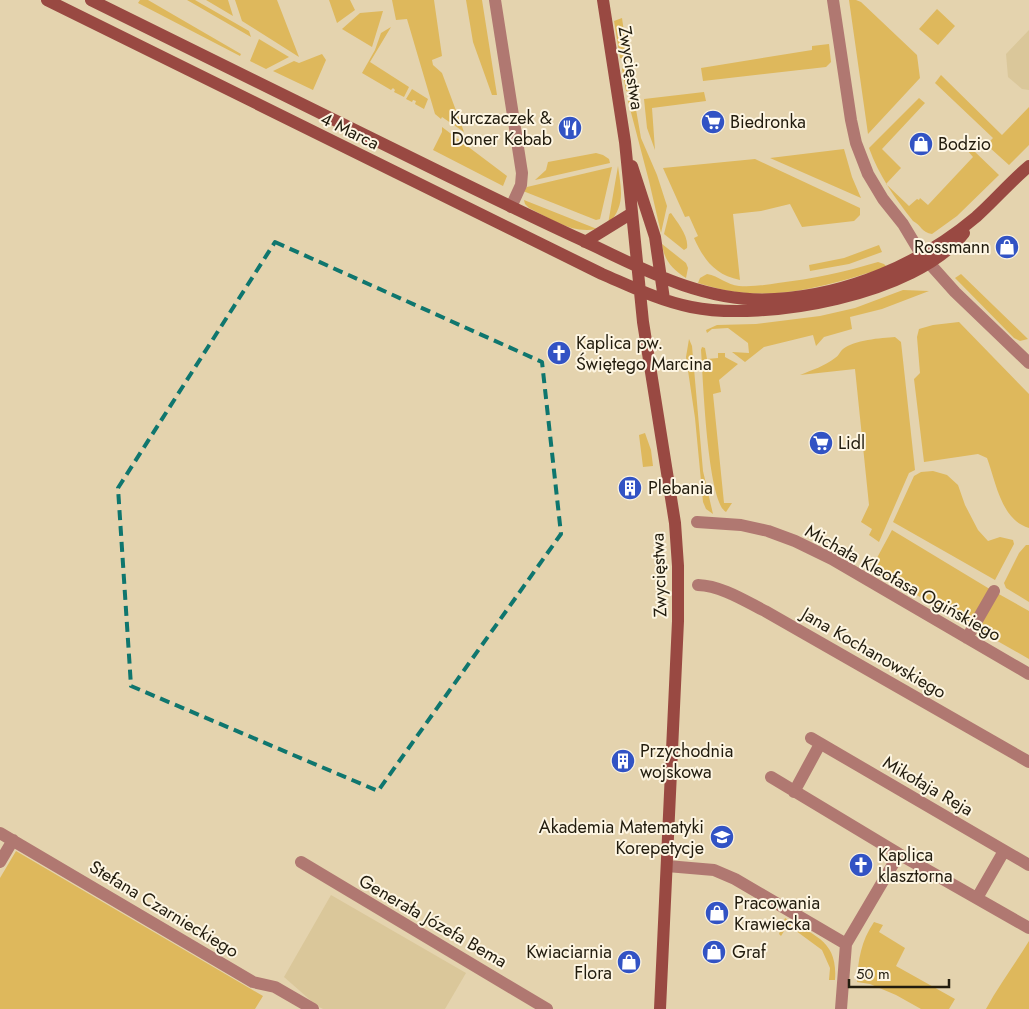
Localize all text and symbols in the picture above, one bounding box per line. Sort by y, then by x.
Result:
street label: Zwycięstwa [612,24,650,112]
place label: Kurczaczek & Doner Kebab [450,105,552,152]
street label: 4 Marca [316,106,384,156]
supermarket icon: Biedronka [700,109,726,135]
place label: Biedronka [730,109,806,135]
restaurant icon: Kurczaczek & Doner Kebab [557,115,583,141]
shop icon: Bodzio [908,131,934,157]
place label: Bodzio [938,131,991,157]
place label: Rossmann [914,234,990,260]
shop icon: Rossmann [994,234,1020,260]
place label: Kaplica pw. Świętego Marcina [576,330,712,377]
church icon: Kaplica pw. Świętego Marcina [546,340,572,366]
supermarket icon: Lidl [808,430,834,456]
place label: Lidl [838,430,865,456]
building icon: Plebania [617,475,643,501]
place label: Plebania [648,475,713,501]
street label: Michała Kleofasa Ogińskiego [800,518,1006,648]
street label: Zwycięstwa [645,532,673,618]
street label: Jana Kochanowskiego [795,600,951,705]
place label: Przychodnia wojskowa [640,738,733,785]
building icon: Przychodnia wojskowa [610,748,636,774]
street label: Mikołaja Reja [878,750,978,822]
place label: Akademia Matematyki Korepetycje [539,814,704,861]
school or university icon: Akademia Matematyki Korepetycje [709,824,735,850]
place label: Kaplica klasztorna [878,842,953,889]
church icon: Kaplica klasztorna [848,852,874,878]
street label: Stefana Czarnieckiego [84,854,244,964]
street label: Generała Józefa Bema [354,868,512,974]
place label: Pracowania Krawiecka [734,890,820,937]
shop icon: Pracowania Krawiecka [704,900,730,926]
place label: Kwiaciarnia Flora [526,939,612,986]
shop icon: Graf [701,939,727,965]
place label: Graf [732,939,767,965]
shop icon: Kwiaciarnia Flora [616,949,642,975]
scale bar [849,956,949,988]
text: 50 m [856,963,890,985]

